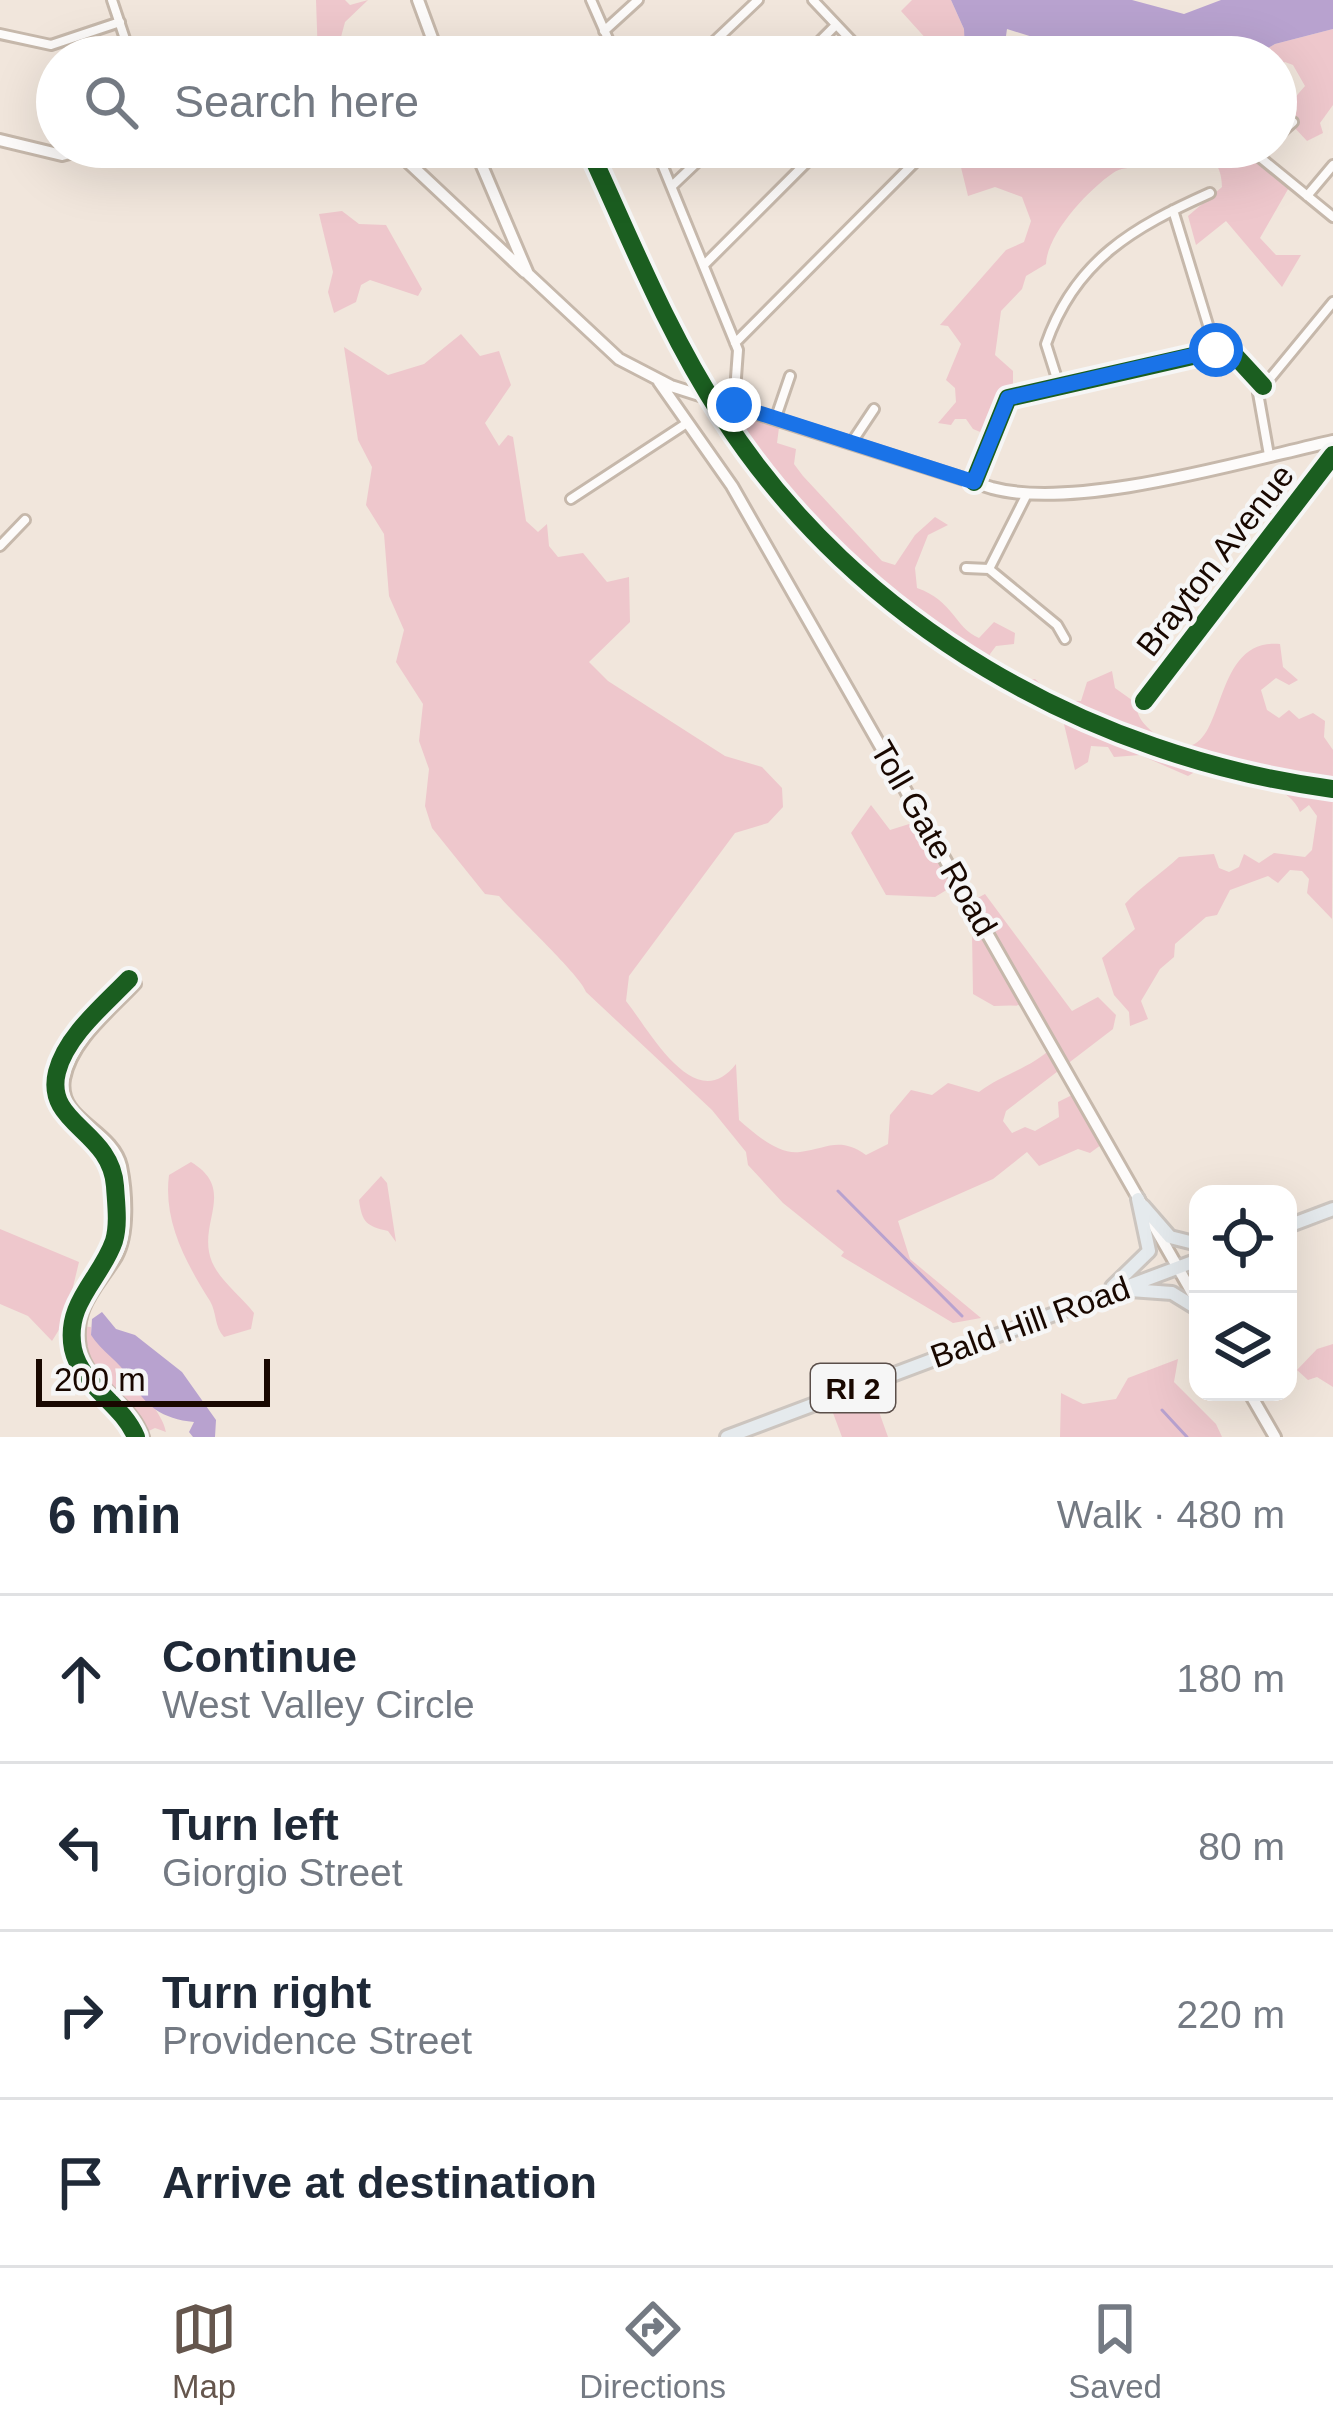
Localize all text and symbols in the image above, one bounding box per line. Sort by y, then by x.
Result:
search box [36,36,1297,168]
icon: search [78,69,144,135]
text: Search here [174,76,419,127]
route start [1189,323,1243,377]
route end [707,378,761,432]
street label: Brayton Avenue [1129,457,1301,663]
street label: Toll Gate Road [863,734,1005,942]
map controls [1189,1185,1297,1401]
button: locate [1189,1185,1297,1293]
street label: Bald Hill Road [925,1269,1135,1375]
button: layers [1189,1293,1297,1401]
scale bar [36,1353,270,1406]
text: 200 m [54,1361,146,1398]
road number: RI 2 [811,1364,895,1412]
text: 6 min [48,1487,181,1544]
text: Walk · 480 m [1057,1493,1285,1536]
text: Continue [162,1631,357,1682]
icon: ahead [48,1646,114,1712]
text: 180 m [1177,1657,1285,1700]
text: West Valley Circle [162,1683,475,1726]
text: Turn left [162,1799,339,1850]
icon: left [48,1814,114,1880]
text: 80 m [1198,1825,1285,1868]
text: Giorgio Street [162,1851,403,1894]
text: Turn right [162,1967,371,2018]
icon: right [48,1982,114,2048]
text: 220 m [1177,1993,1285,2036]
text: Providence Street [162,2019,472,2062]
icon: arrive [48,2150,114,2216]
text: Arrive at destination [162,2157,597,2208]
tab: Map [171,2296,237,2406]
tab: Directions [579,2296,726,2406]
tab: Saved [1068,2296,1162,2406]

